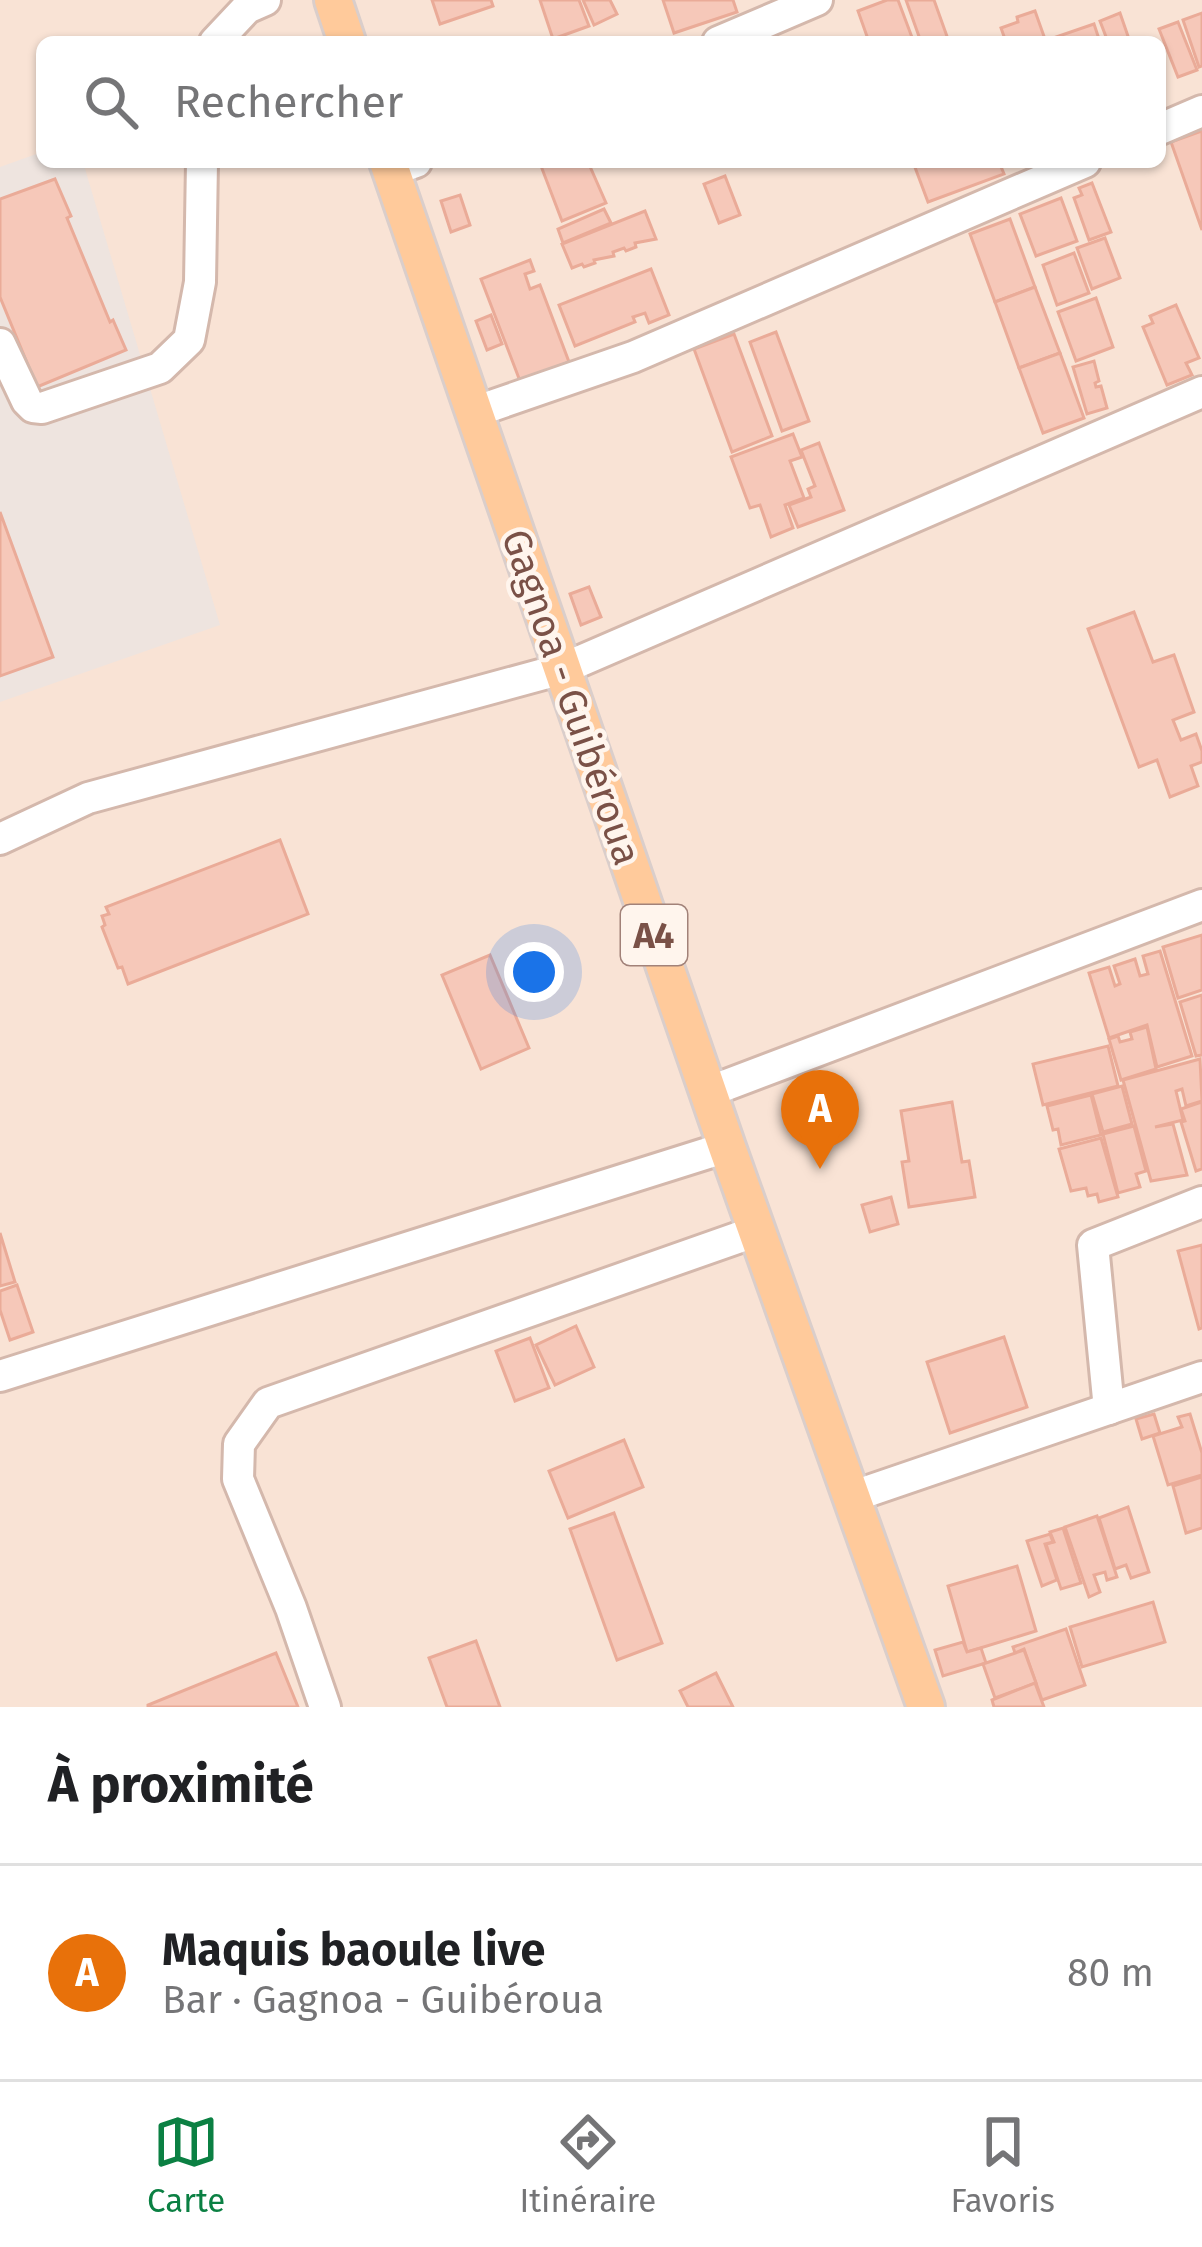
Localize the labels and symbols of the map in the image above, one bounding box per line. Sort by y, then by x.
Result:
street label: Gagnoa - Guibéroua [492,523,650,871]
road number: A4 [621,905,687,965]
your location [504,942,564,1002]
pin: A [781,1070,859,1169]

